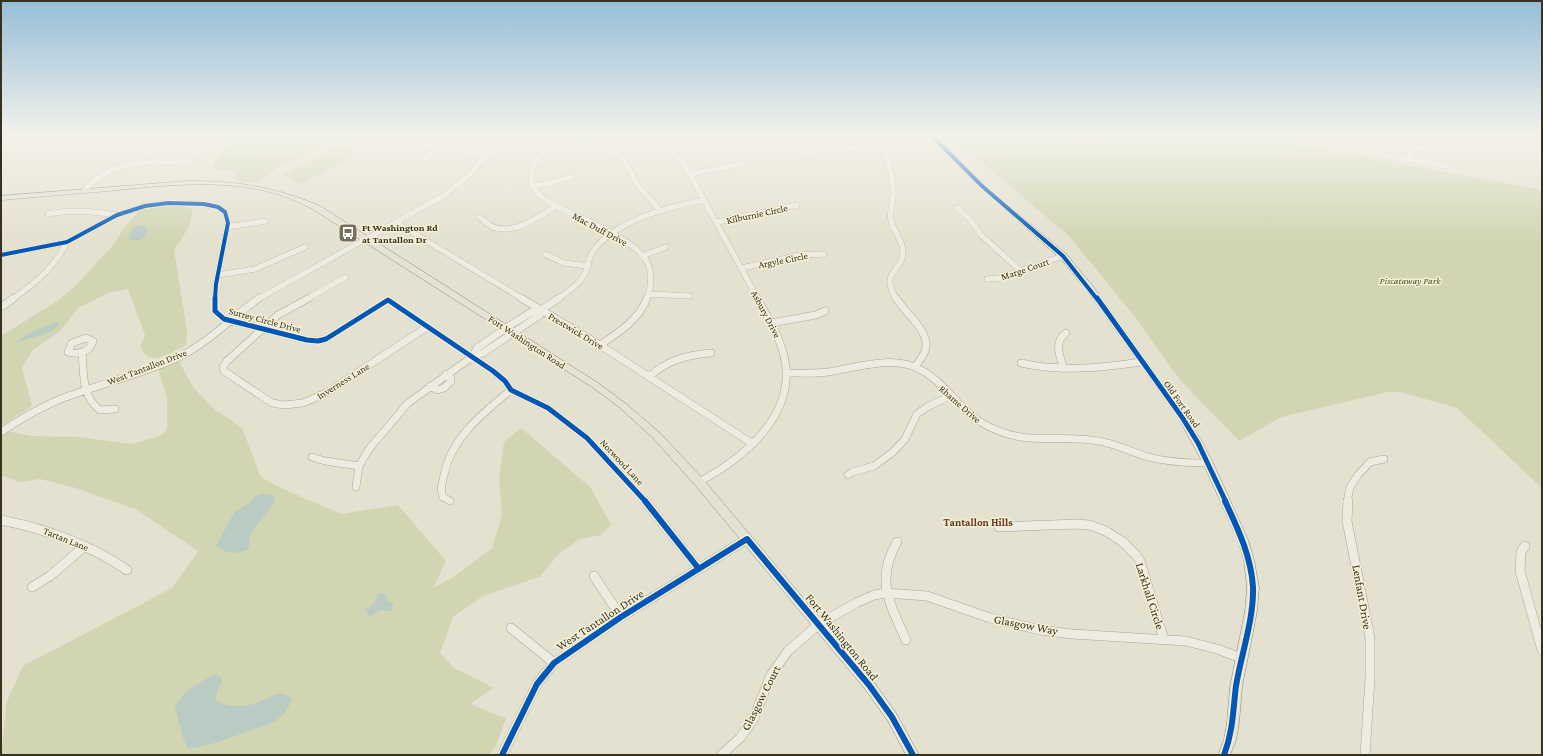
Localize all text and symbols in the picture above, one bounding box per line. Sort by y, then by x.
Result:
street label: Kilburnie Circle [725,202,789,226]
street label: Mac Duff Drive [571,210,630,248]
bus stop icon: Ft Washington Rd at Tantallon Dr [337,222,359,244]
place label: Ft Washington Rd at Tantallon Dr [362,222,438,245]
street label: Argyle Circle [757,250,809,270]
street label: Marge Court [999,255,1051,282]
park label: Piscataway Park [1379,275,1441,286]
street label: Asbury Drive [749,289,783,340]
street label: Surrey Circle Drive [228,305,303,335]
street label: Prestwick Drive [546,310,606,352]
street label: Fort Washington Road [486,313,568,371]
street label: West Tantallon Drive [106,347,189,387]
street label: Inverness Lane [315,360,372,401]
street label: Old Fort Road [1162,378,1203,430]
street label: Rhame Drive [937,383,984,425]
street label: Norwood Lane [598,437,646,488]
district label: Tantallon Hills [943,516,1013,528]
street label: Tartan Lane [42,525,91,553]
street label: Larkhall Circle [1133,561,1167,631]
street label: Lenfant Drive [1349,563,1375,631]
street label: West Tantallon Drive [554,587,646,653]
street label: Fort Washington Road [803,591,882,684]
street label: Glasgow Way [993,612,1060,638]
street label: Glasgow Court [739,662,784,733]

